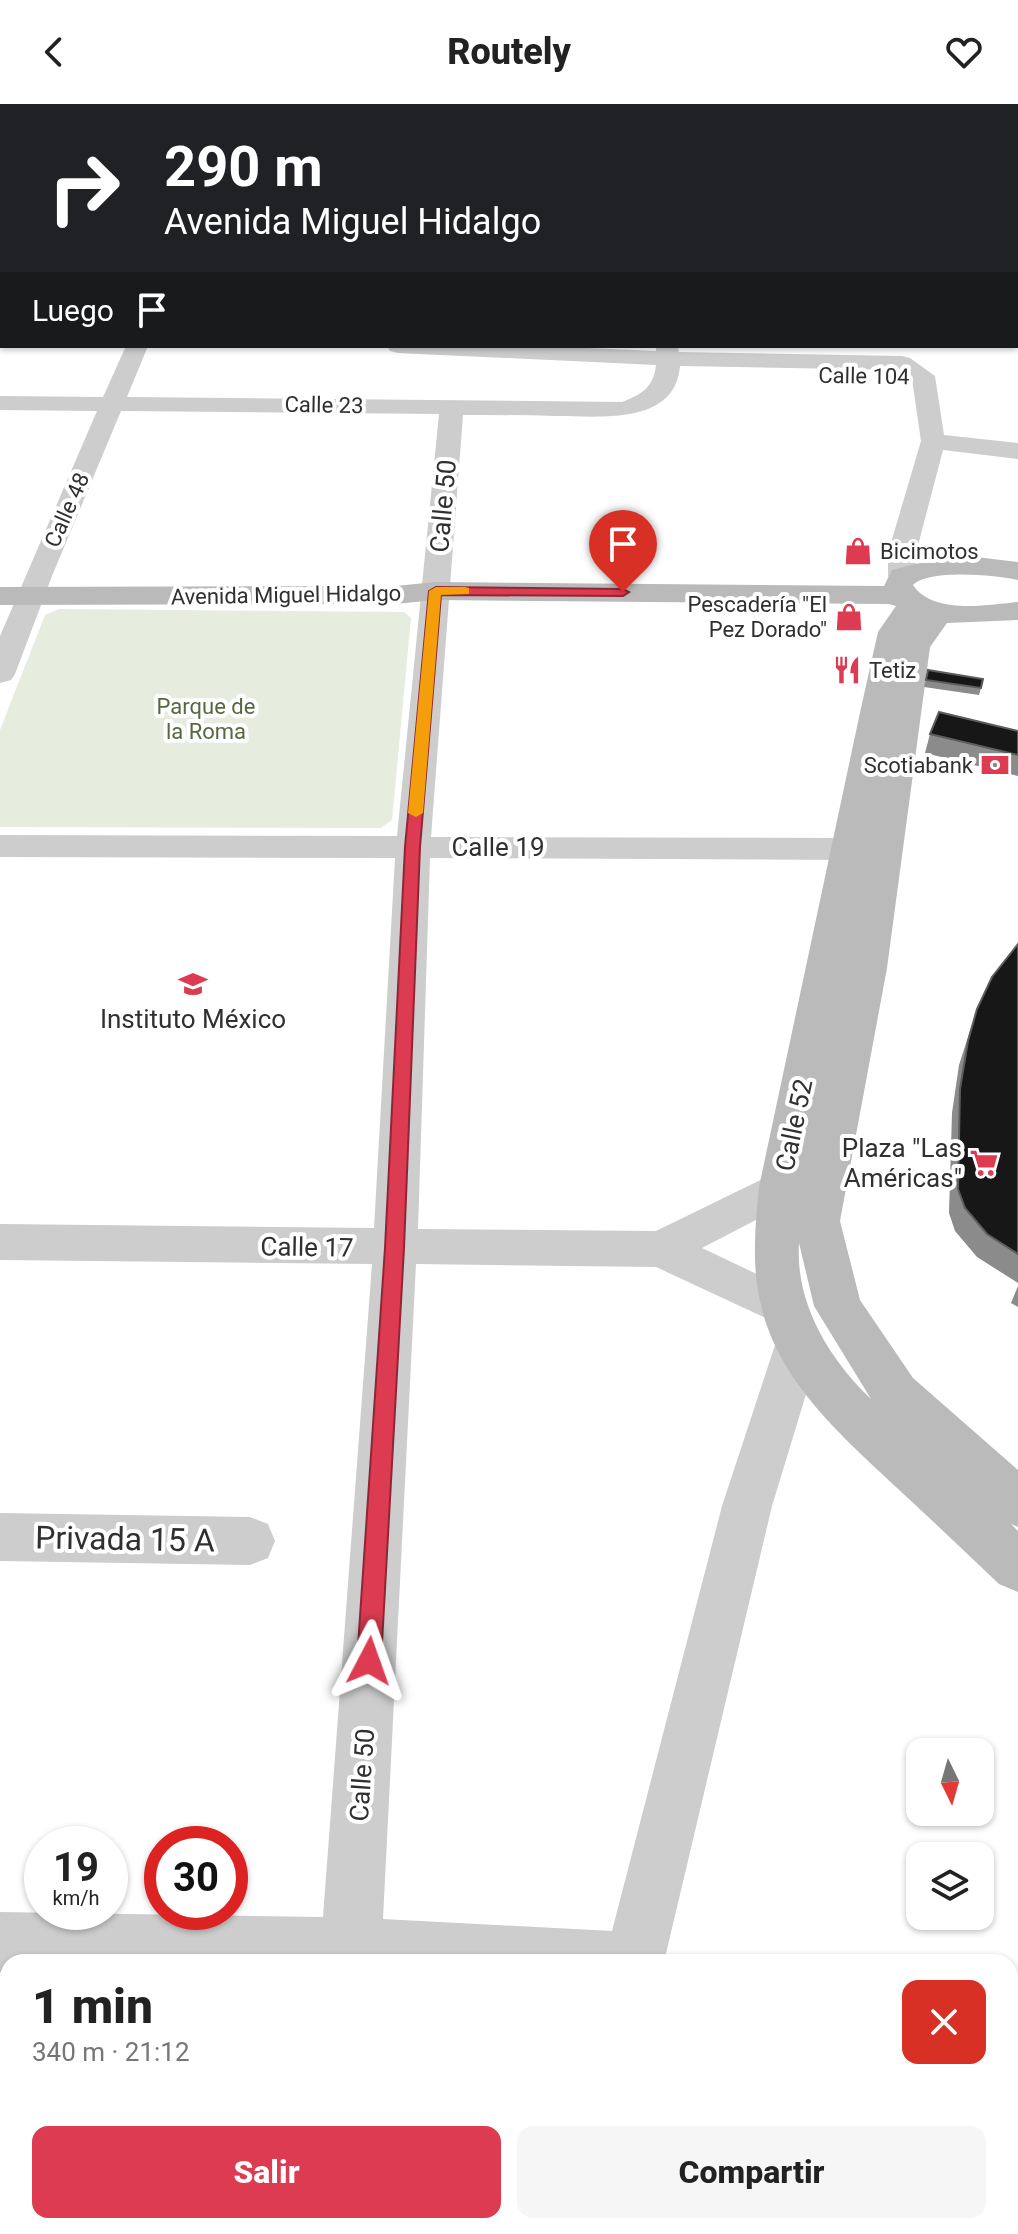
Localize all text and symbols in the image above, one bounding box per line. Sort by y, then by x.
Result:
icon: back [32,30,76,74]
icon: heart [942,30,986,74]
text: Routely [447,31,571,73]
text: 290 m [164,134,323,200]
icon: right [32,136,136,240]
text: Avenida Miguel Hidalgo [164,201,541,243]
icon: arrive [130,288,174,332]
text: Luego [32,293,114,328]
street label: Calle 104 [818,363,910,389]
street label: Calle 23 [284,392,364,418]
street label: Calle 50 [424,458,462,554]
street label: Calle 48 [40,469,94,551]
pin [589,510,657,592]
icon: arrive [601,522,645,566]
shop icon: Bicimotos [843,536,873,566]
place label: Bicimotos [880,539,979,564]
street label: Avenida Miguel Hidalgo [171,580,401,610]
place label: Pescadería "El Pez Dorado" [687,592,827,642]
shop icon: Pescadería "El Pez Dorado" [834,602,864,632]
restaurant icon: Tetiz [832,655,862,685]
place label: Tetiz [869,658,916,683]
park label: Parque de la Roma [157,694,255,744]
bank icon: Scotiabank [980,750,1010,780]
place label: Scotiabank [864,753,974,778]
street label: Calle 19 [451,832,545,862]
school or university icon: Instituto México [178,969,208,999]
place label: Instituto México [100,1004,286,1034]
street label: Calle 52 [770,1076,818,1174]
place label: Plaza "Las Américas" [842,1133,962,1193]
supermarket icon: Plaza "Las Américas" [969,1148,999,1178]
street label: Calle 17 [260,1231,354,1263]
street label: Privada 15 A [35,1518,215,1560]
position arrow [327,1619,411,1703]
street label: Calle 50 [344,1727,380,1823]
north arrow [906,1738,994,1826]
map controls [906,1738,994,1930]
speed limit sign: 30 [144,1826,248,1930]
button: layers [906,1842,994,1930]
text: 19 [53,1844,99,1891]
text: km/h [53,1886,99,1910]
text: 1 min [32,1978,153,2035]
button: close [902,1980,986,2064]
text: 340 m · 21:12 [32,2037,190,2067]
button: Salir [32,2126,501,2218]
button: Compartir [517,2126,986,2218]

